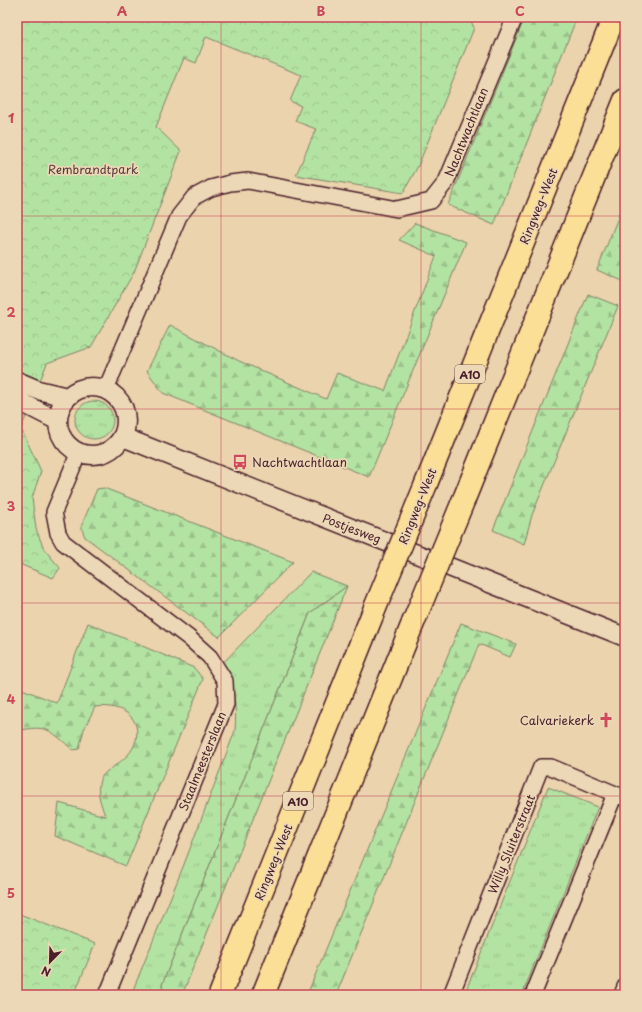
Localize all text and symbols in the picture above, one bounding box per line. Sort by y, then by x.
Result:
text: A [117,1,127,20]
text: B [317,1,326,20]
text: C [515,1,525,20]
street label: Nachtwachtlaan [440,85,492,179]
text: 1 [8,108,14,127]
park label: Rembrandtpark [48,160,138,178]
street label: Ringweg-West [514,165,562,247]
text: 2 [6,302,16,321]
road number: A10 [455,365,485,383]
bus stop icon: Nachtwachtlaan [231,453,249,471]
place label: Nachtwachtlaan [252,453,347,471]
street label: Ringweg-West [393,465,441,547]
text: 3 [7,496,16,515]
street label: Postjesweg [320,509,384,547]
text: 4 [7,689,16,708]
street label: Staalmeesterslaan [174,709,230,813]
place label: Calvariekerk [520,711,594,729]
church icon: Calvariekerk [597,711,615,729]
street label: Willy Sluiterstraat [483,791,539,896]
road number: A10 [283,792,313,810]
street label: Ringweg-West [249,821,297,903]
text: 5 [7,883,15,902]
north arrow [30,942,70,982]
text: N [38,962,53,981]

